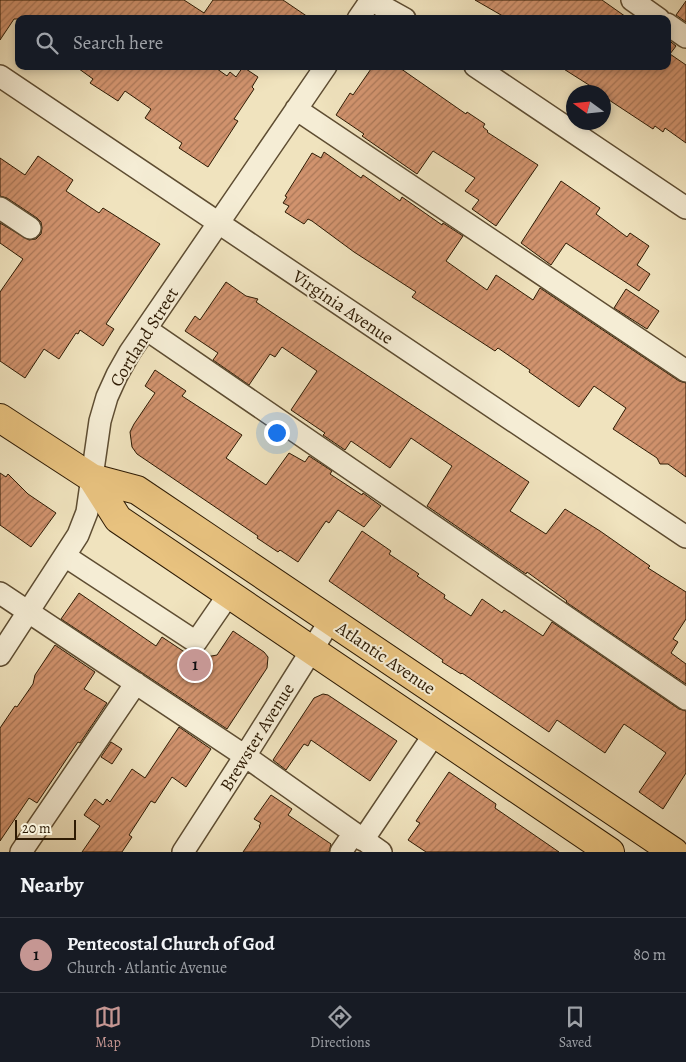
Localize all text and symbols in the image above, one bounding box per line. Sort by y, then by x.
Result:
search box [15,15,671,70]
icon: search [33,29,61,57]
text: Search here [73,30,163,56]
north arrow [566,85,611,130]
street label: Virginia Avenue [287,264,398,350]
street label: Cortland Street [104,283,184,391]
your location [264,420,290,446]
street label: Atlantic Avenue [331,615,440,700]
pin: 1 [179,646,211,684]
street label: Brewster Avenue [214,678,300,796]
scale bar [15,817,76,840]
text: 20 m [22,819,51,838]
text: Nearby [20,871,83,899]
text: Pentecostal Church of God [67,931,275,957]
text: 1 [33,944,39,966]
text: 80 m [633,944,666,966]
text: Church · Atlantic Avenue [67,957,227,979]
tab: Map [94,1003,122,1052]
tab: Directions [310,1003,370,1052]
tab: Saved [559,1003,592,1052]

